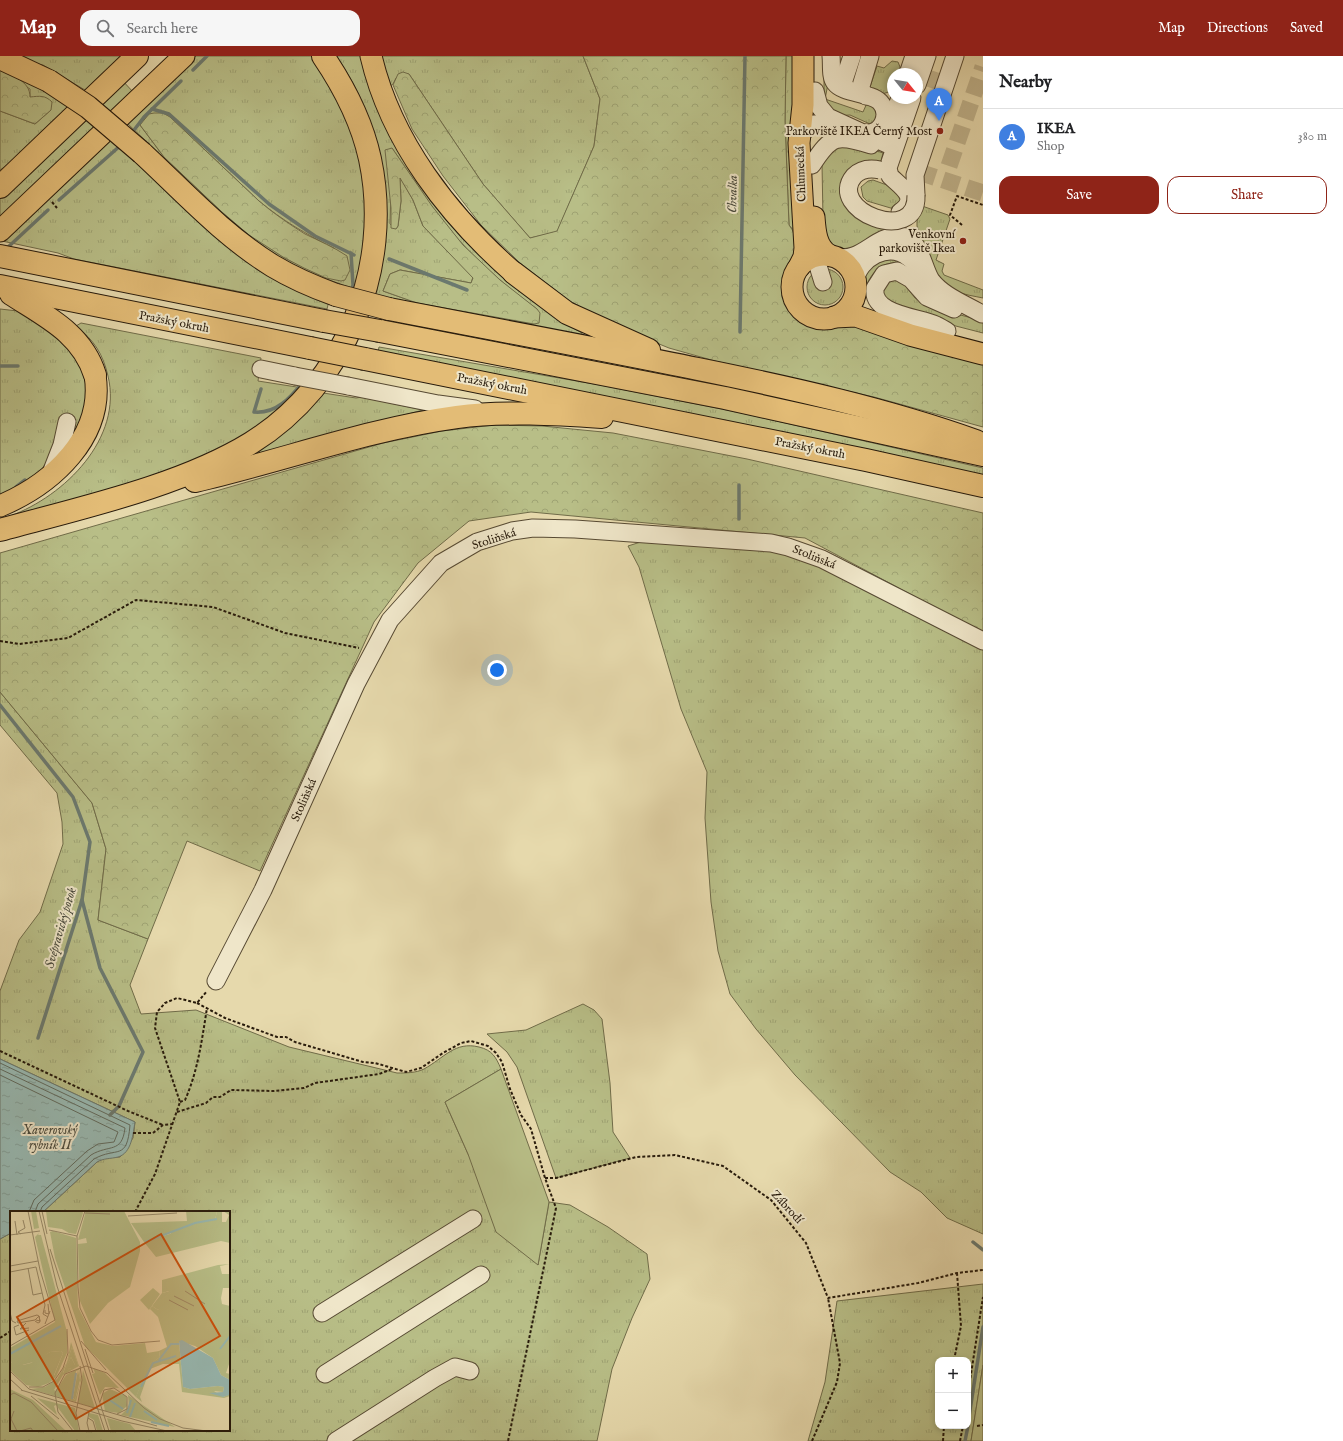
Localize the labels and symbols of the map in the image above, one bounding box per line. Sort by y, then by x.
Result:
north arrow [887,68,923,104]
pin: A [926,88,952,121]
place label: Parkoviště IKEA Černý Most [786,123,932,139]
marker: Parkoviště IKEA Černý Most [935,126,945,136]
street label: Chlumecká [793,145,809,202]
water label: Chvalka [724,175,742,213]
place label: Venkovní parkoviště Ikea [879,227,956,257]
marker: Venkovní parkoviště Ikea [958,236,968,246]
street label: Pražský okruh [138,308,211,336]
street label: Pražský okruh [456,370,529,398]
street label: Pražský okruh [774,434,847,462]
street label: Stoliňská [470,525,519,553]
street label: Stoliňská [790,542,839,573]
your location [487,660,507,680]
street label: Stoliňská [288,775,320,824]
water label: Svépravický potok [41,885,81,970]
water label: Xaverovský rybník II [22,1122,79,1154]
street label: Zábrodí [768,1187,807,1227]
inset map [10,1211,230,1431]

